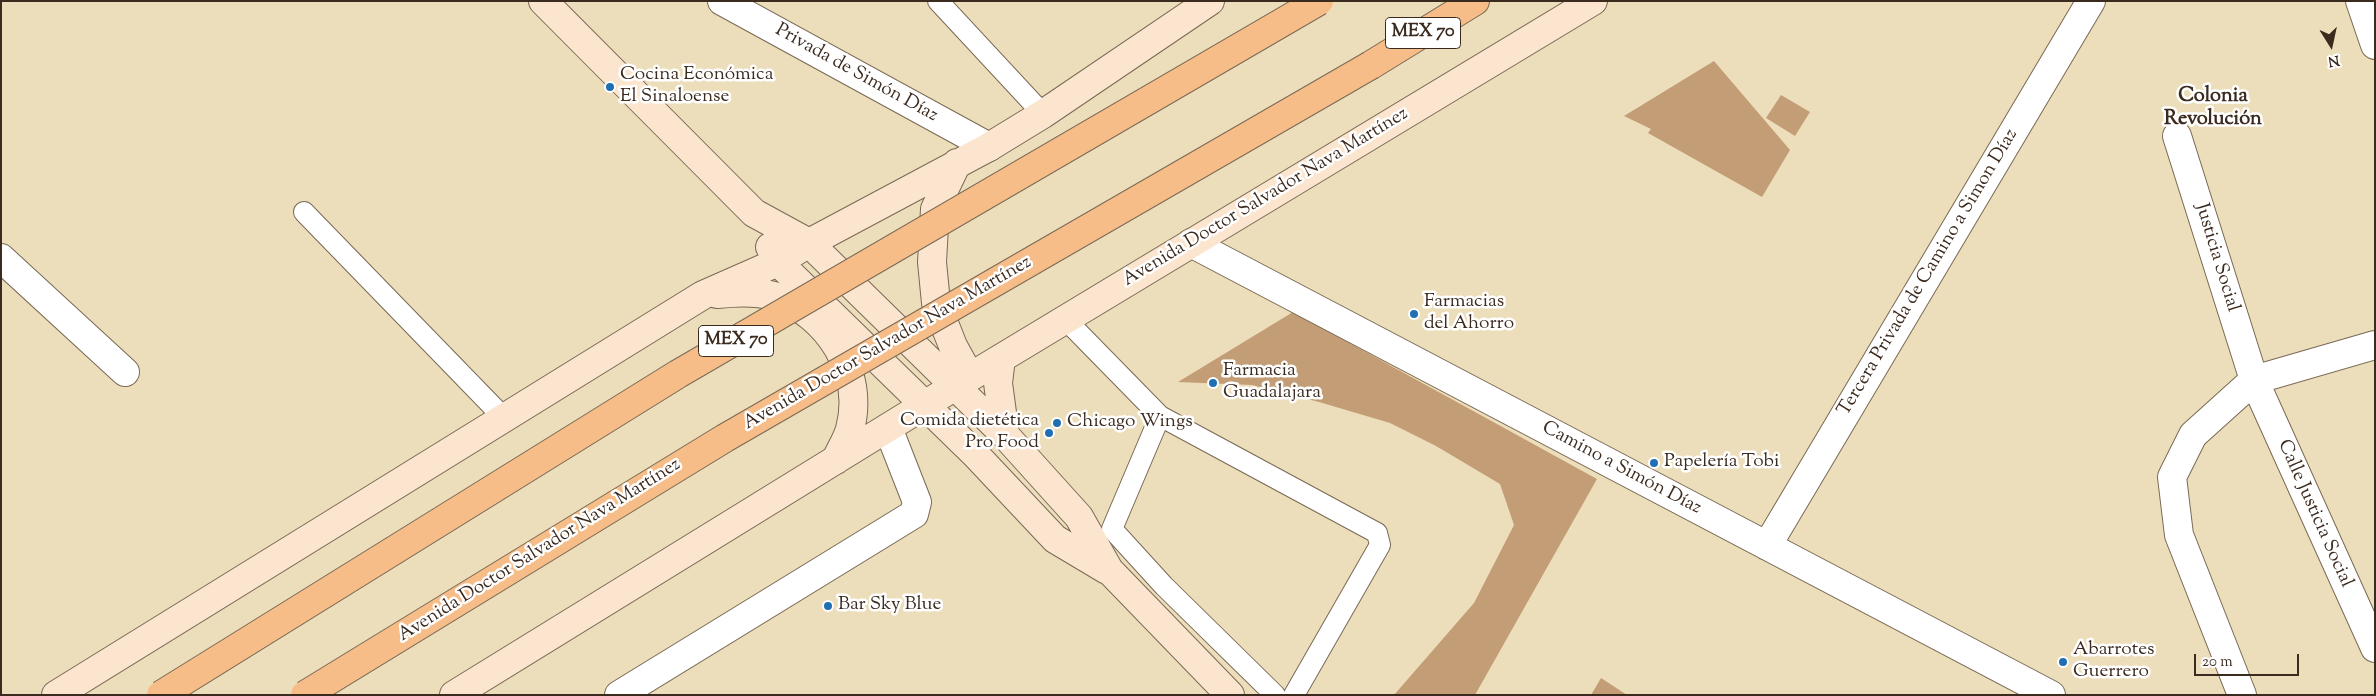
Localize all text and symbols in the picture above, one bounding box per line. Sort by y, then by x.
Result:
road number: MEX 70 [1386,17,1460,48]
street label: Privada de Simón Díaz [771,20,941,128]
north arrow [2306,20,2356,70]
text: N [2326,49,2341,71]
place label: Cocina Económica El Sinaloense [620,65,773,109]
marker: Cocina Económica El Sinaloense [604,81,616,93]
district label: Colonia Revolución [2164,86,2262,133]
street label: Avenida Doctor Salvador Nava Martínez [1119,104,1413,292]
street label: Tercera Privada de Camino a Simon Díaz [1834,125,2024,421]
street label: Justicia Social [2189,201,2243,315]
street label: Avenida Doctor Salvador Nava Martínez [740,252,1036,436]
place label: Farmacias del Ahorro [1424,292,1514,336]
marker: Farmacias del Ahorro [1408,308,1420,320]
road number: MEX 70 [698,326,774,356]
place label: Farmacia Guadalajara [1223,361,1321,405]
marker: Farmacia Guadalajara [1207,377,1219,389]
place label: Comida dietética Pro Food [900,411,1039,455]
place label: Chicago Wings [1067,412,1193,434]
marker: Chicago Wings [1051,417,1063,429]
street label: Camino a Simón Díaz [1537,417,1705,521]
marker: Comida dietética Pro Food [1043,427,1055,439]
street label: Calle Justicia Social [2271,437,2357,591]
place label: Papelería Tobi [1664,452,1779,474]
street label: Avenida Doctor Salvador Nava Martínez [395,454,685,648]
marker: Papelería Tobi [1648,457,1660,469]
place label: Bar Sky Blue [838,595,941,617]
marker: Bar Sky Blue [822,600,834,612]
place label: Abarrotes Guerrero [2073,640,2154,684]
scale bar [2196,644,2301,676]
text: 20 m [2202,652,2233,673]
marker: Abarrotes Guerrero [2057,656,2069,668]

